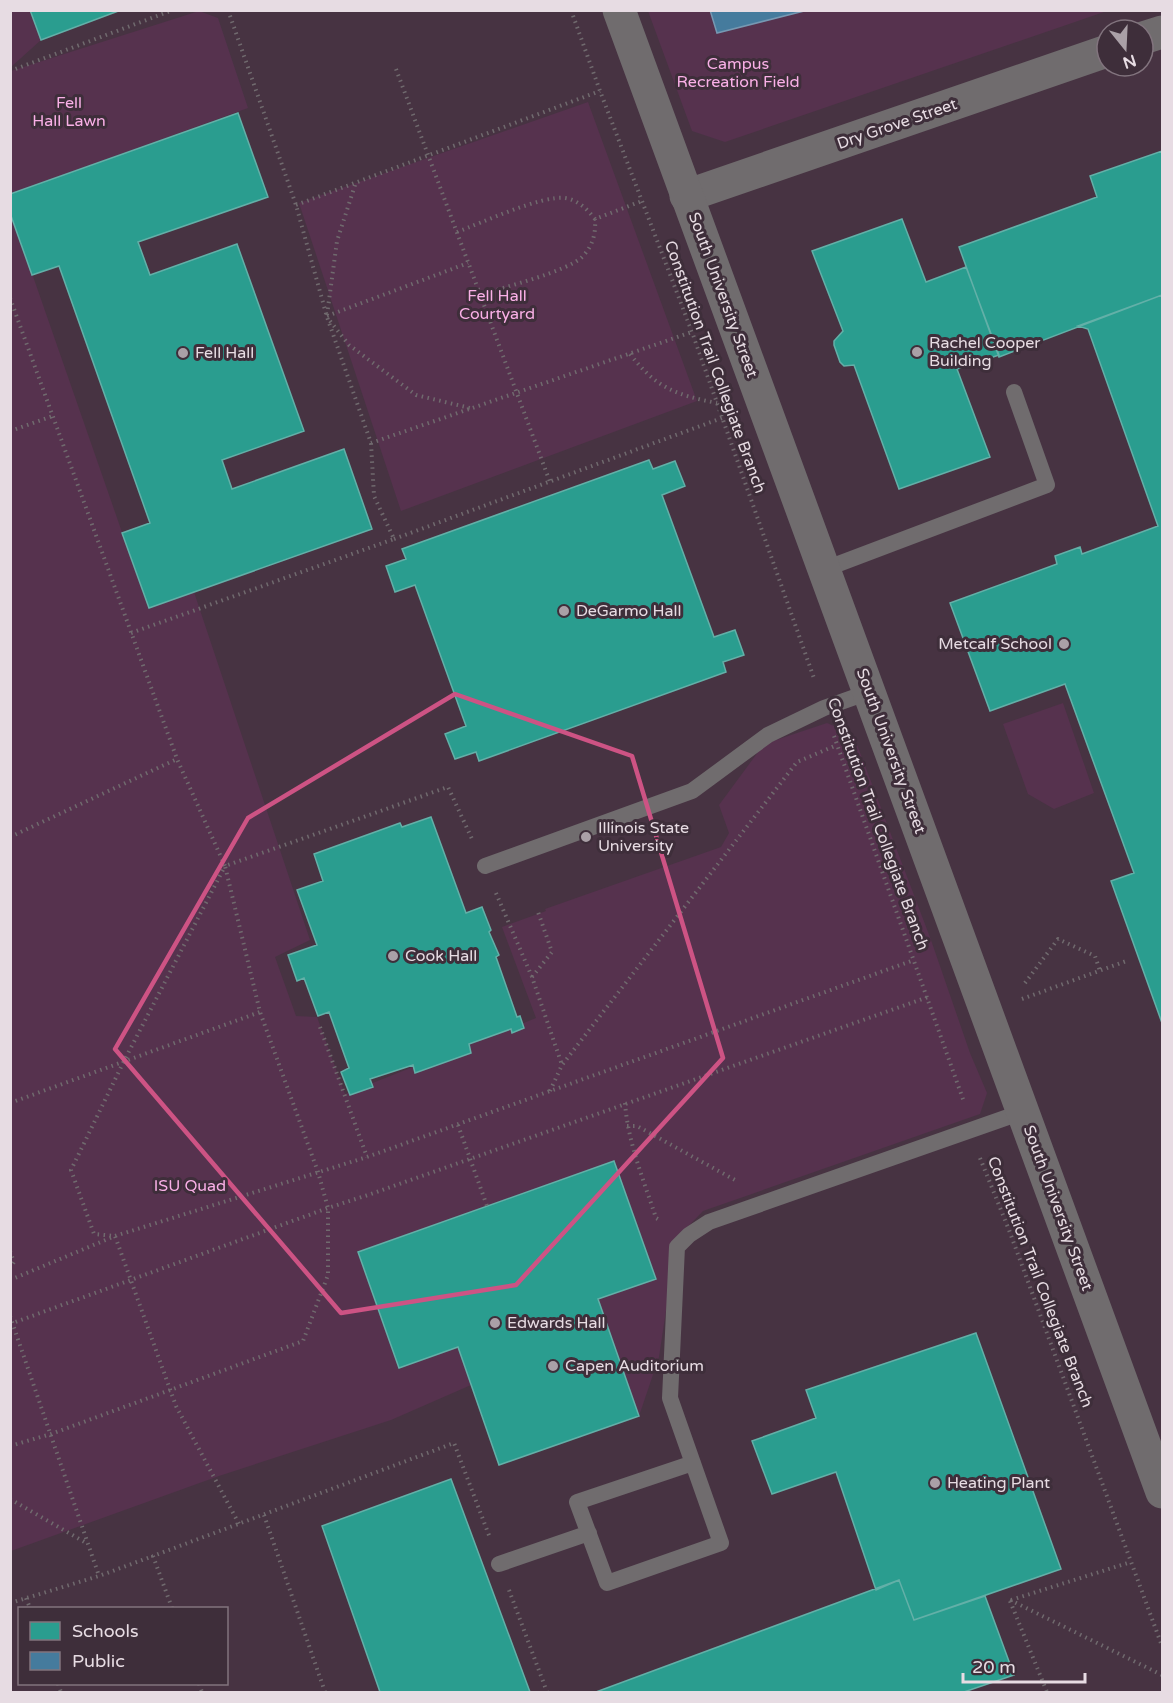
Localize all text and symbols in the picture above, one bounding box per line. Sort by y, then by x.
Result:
north arrow [1095,18,1155,78]
text: N [1120,50,1139,73]
park label: Campus Recreation Field [676,54,800,92]
park label: Fell Hall Lawn [32,93,106,131]
street label: Dry Grove Street [834,94,960,154]
street label: South University Street [684,210,762,380]
street label: Constitution Trail Collegiate Branch [660,238,770,496]
park label: Fell Hall Courtyard [459,286,535,324]
place label: Rachel Cooper Building [929,333,1041,371]
place label: Fell Hall [195,343,254,363]
marker: Rachel Cooper Building [910,345,924,359]
marker: Fell Hall [176,346,190,360]
place label: DeGarmo Hall [576,601,682,621]
marker: DeGarmo Hall [557,604,571,618]
place label: Metcalf School [938,634,1052,654]
marker: Metcalf School [1057,637,1071,651]
street label: South University Street [852,666,930,836]
street label: Constitution Trail Collegiate Branch [823,695,933,953]
place label: Illinois State University [598,818,689,856]
marker: Illinois State University [579,830,593,844]
place label: Cook Hall [405,946,477,966]
marker: Cook Hall [386,949,400,963]
street label: South University Street [1019,1123,1097,1293]
street label: Constitution Trail Collegiate Branch [983,1154,1097,1410]
park label: ISU Quad [154,1176,226,1196]
place label: Edwards Hall [507,1313,606,1333]
marker: Edwards Hall [488,1316,502,1330]
place label: Capen Auditorium [565,1356,704,1376]
marker: Capen Auditorium [546,1359,560,1373]
place label: Heating Plant [947,1473,1050,1493]
marker: Heating Plant [928,1476,942,1490]
legend [18,1607,228,1685]
text: Schools [72,1620,139,1642]
scale bar [963,1646,1084,1684]
text: Public [72,1650,125,1672]
text: 20 m [972,1656,1016,1678]

